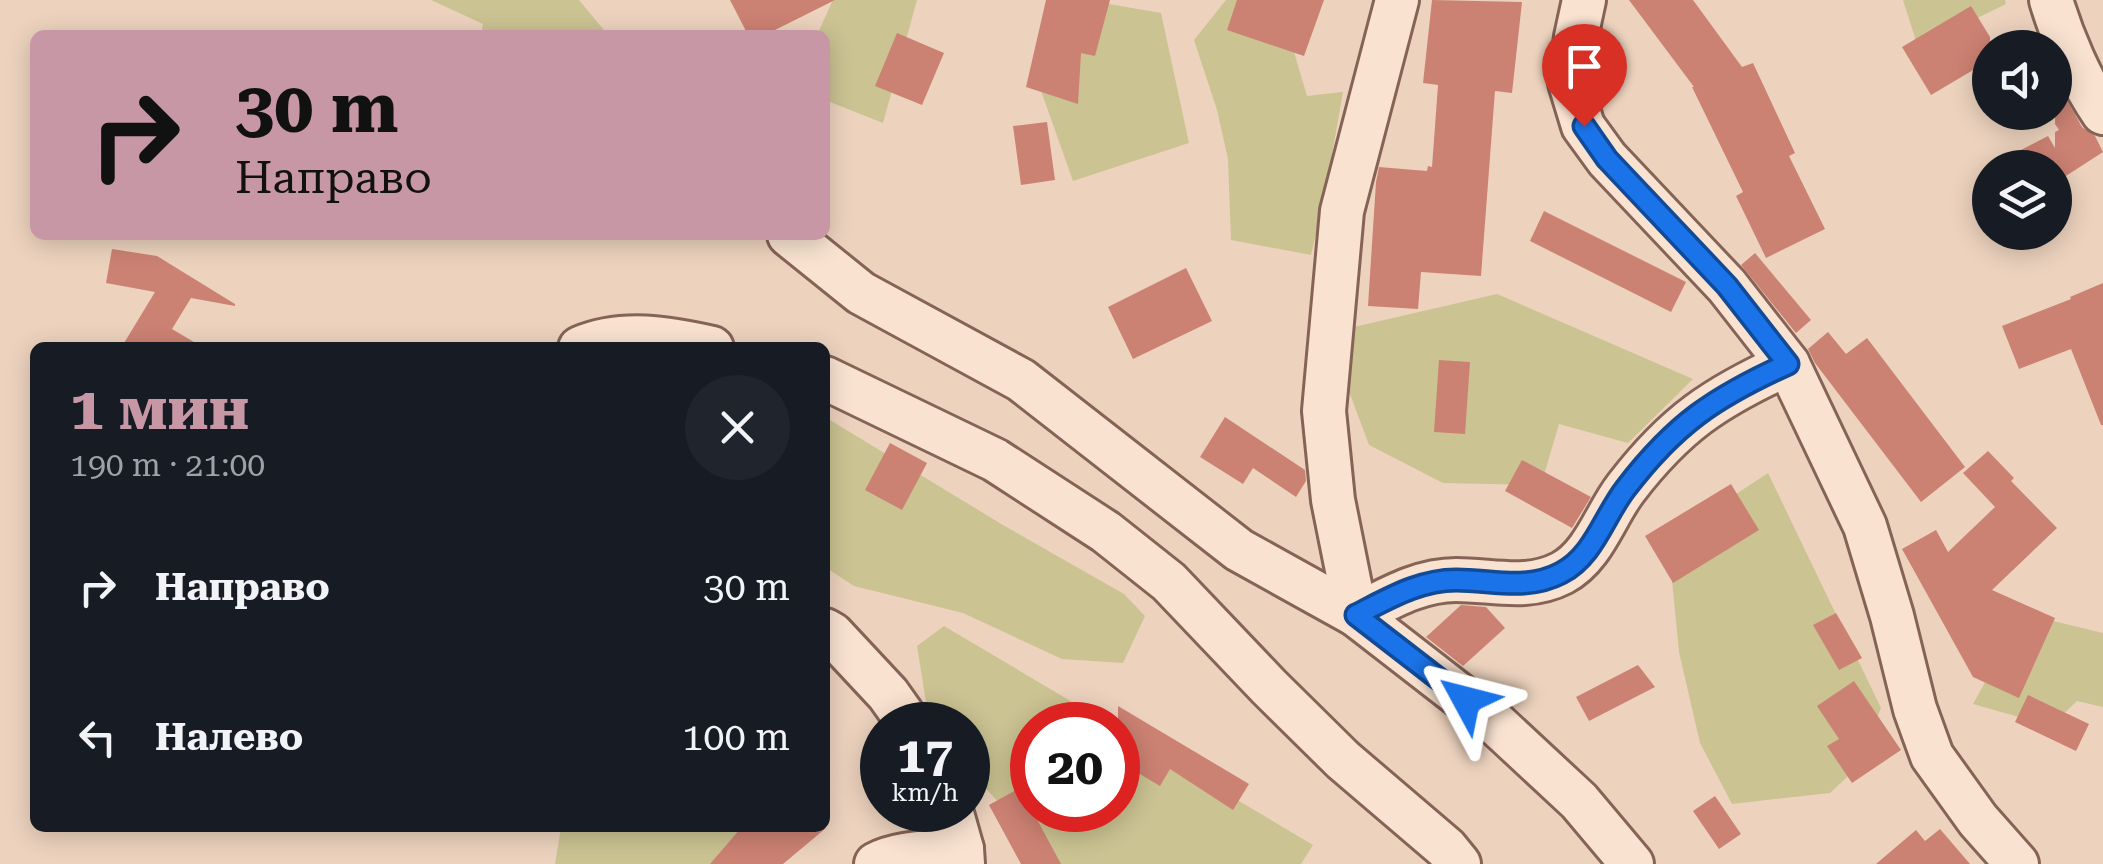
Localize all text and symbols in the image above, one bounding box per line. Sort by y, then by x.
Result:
pin [1542,24,1627,127]
map controls [1972,30,2072,250]
button: sound [1972,30,2072,130]
icon: arrive [1557,39,1612,94]
text: 30 m [235,67,399,149]
icon: right [70,70,200,200]
button: layers [1972,150,2072,250]
text: Направо [235,151,432,204]
text: 1 мин [70,373,249,444]
button: close [685,375,790,480]
text: 190 m · 21:00 [70,446,265,484]
icon: right [70,560,125,615]
text: Направо [155,565,330,609]
text: 30 m [703,565,790,609]
position arrow [1414,648,1518,752]
speed limit sign: 20 [1010,702,1140,832]
icon: left [70,710,125,765]
text: Налево [155,715,303,759]
text: 100 m [682,715,790,759]
text: 17 [897,726,953,784]
text: km/h [892,778,958,807]

